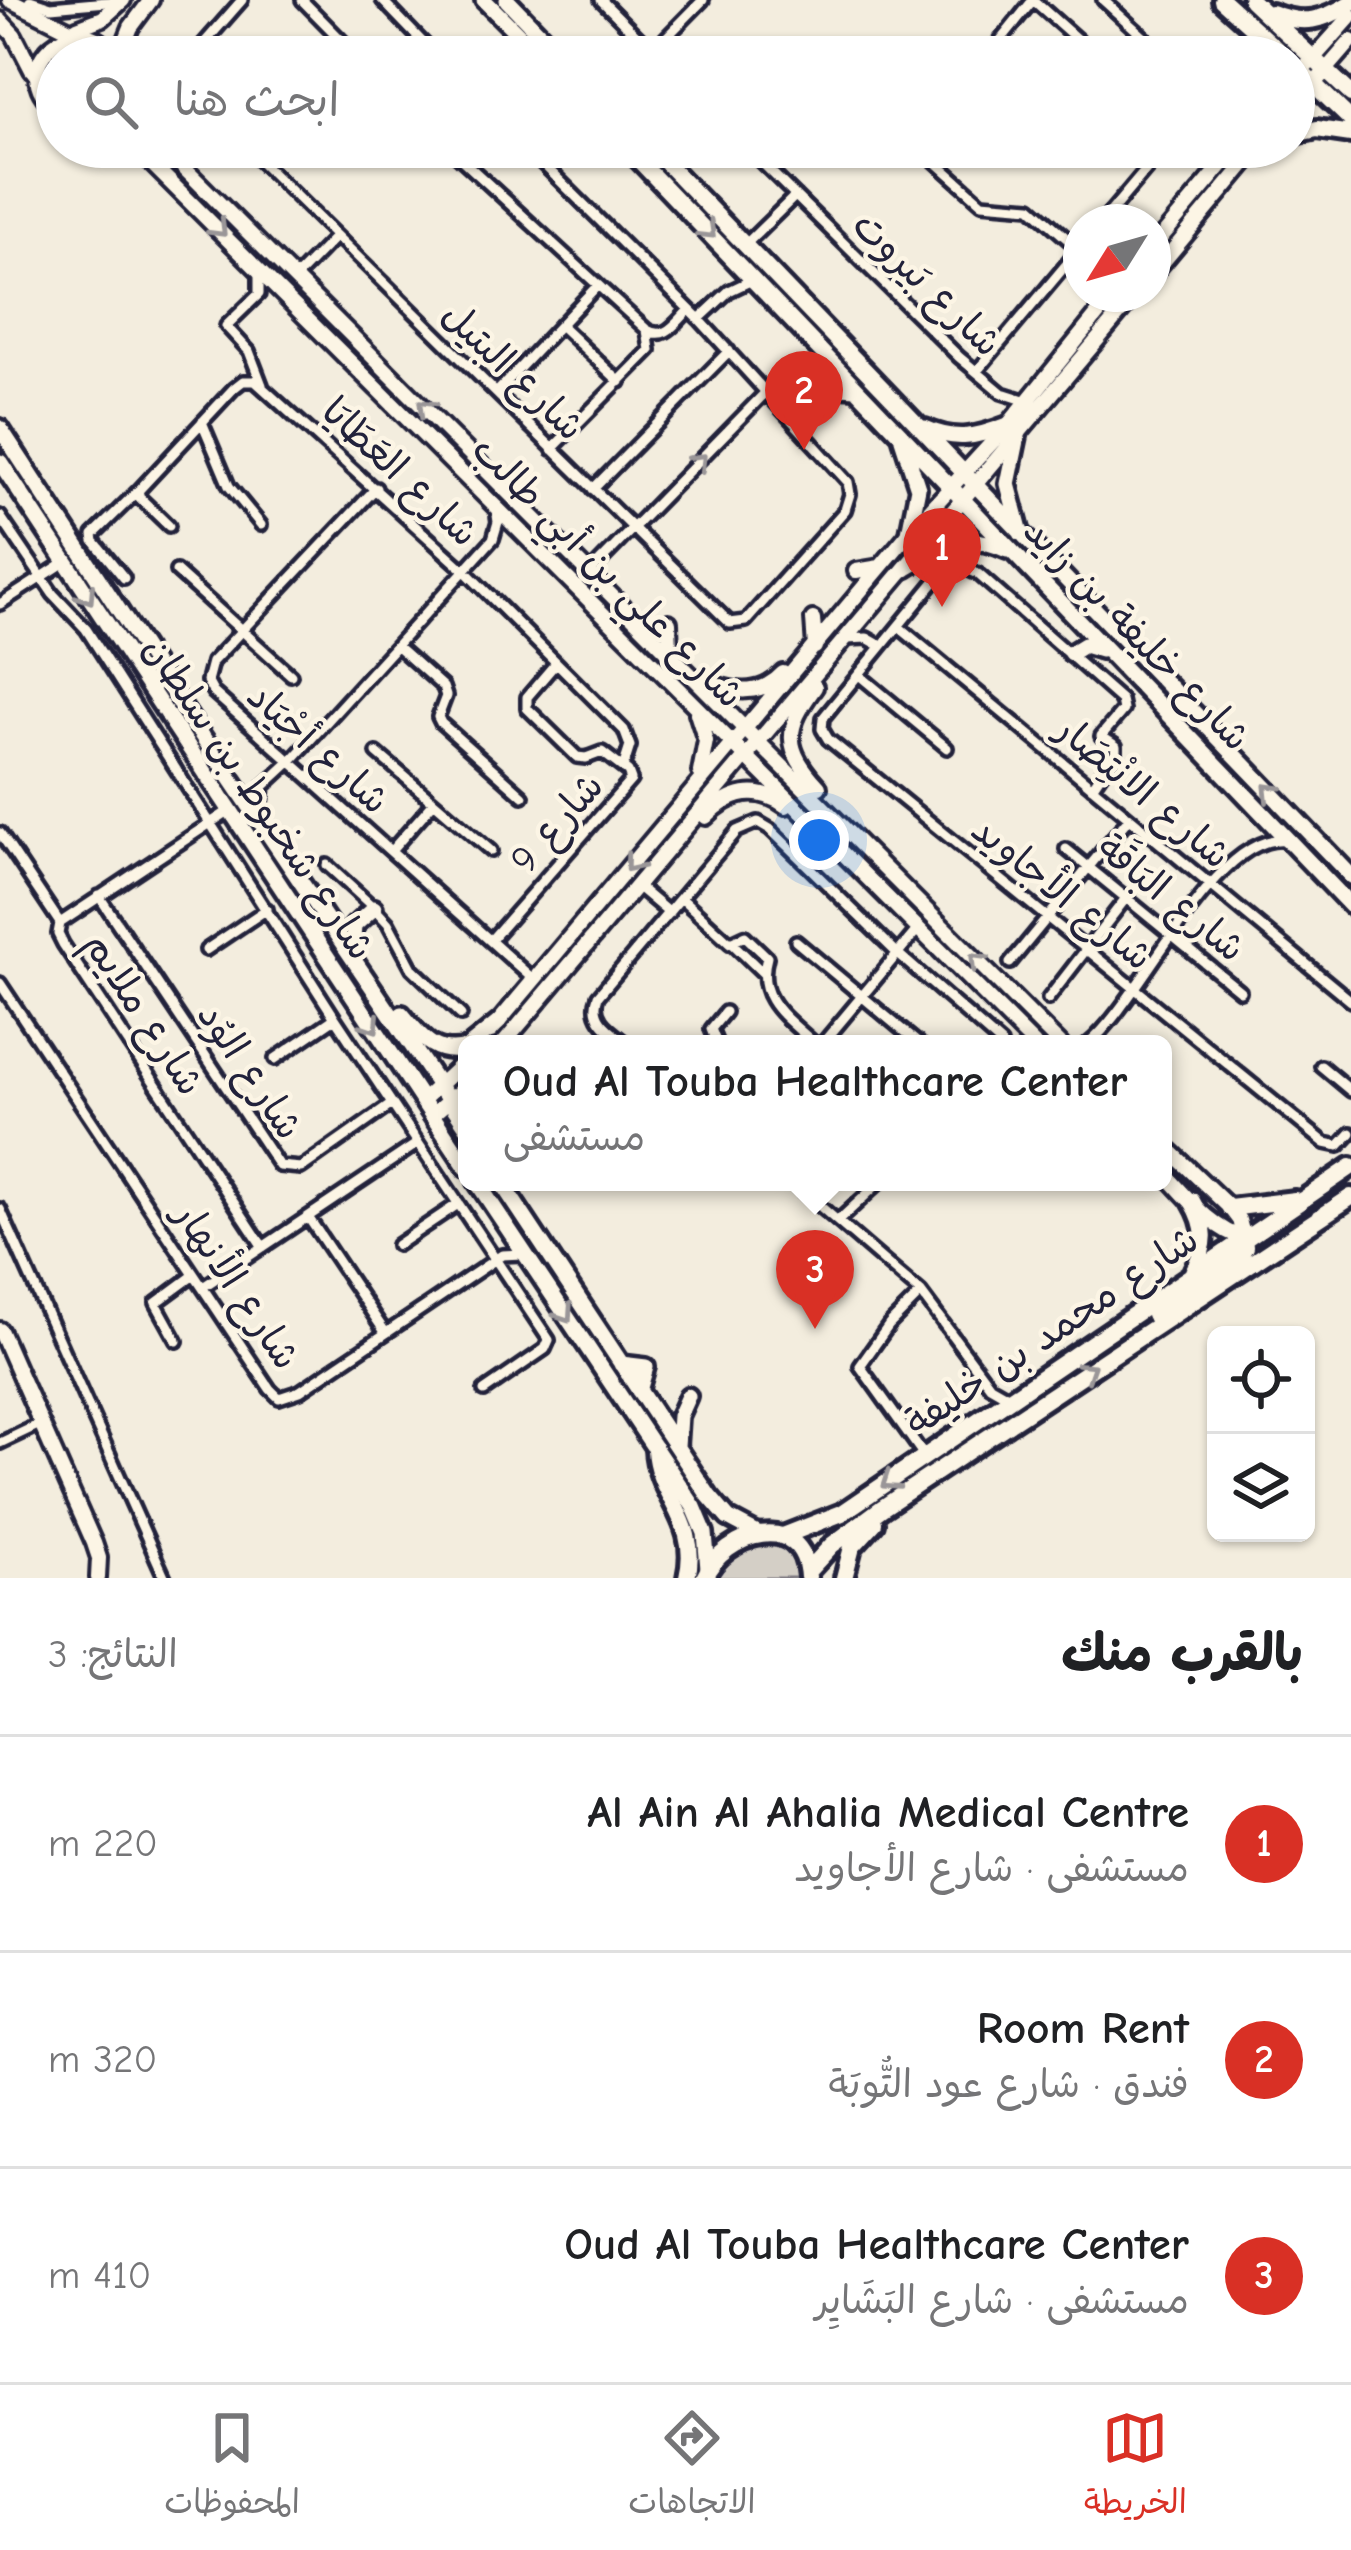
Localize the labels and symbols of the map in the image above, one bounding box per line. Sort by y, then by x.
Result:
street label: شارع بَيروت [841,202,1011,369]
north arrow [1063,204,1171,312]
one-way arrow [205,215,227,237]
one-way arrow [694,217,716,239]
street label: شارع البتيل [430,292,593,453]
pin: 2 [765,351,843,450]
street label: شارع العَطَايَا [310,388,488,559]
one-way arrow [417,399,439,421]
street label: شارع علي بن أبي طالب [456,427,753,724]
one-way arrow [685,453,707,475]
pin: 1 [903,508,981,607]
street label: شارع خليفة بن زايد [1011,508,1259,763]
one-way arrow [72,582,94,604]
street label: شارع شخبوط بن سلطان [130,627,384,970]
street label: شارع أجْيَاد [235,673,398,826]
street label: شارع الانْتِصَار [1043,706,1239,881]
street label: شارع 9 [501,764,616,885]
one-way arrow [1262,784,1284,805]
street label: شارع الأجاويد [960,804,1164,983]
your location [789,810,849,870]
street label: شارع البَاقَة [1086,822,1257,974]
one-way arrow [624,851,646,873]
street label: شارع ملايم [69,924,213,1107]
one-way arrow [969,953,991,975]
street label: شارع الوُد [184,994,312,1150]
one-way arrow [358,1012,380,1034]
street label: شارع الأنهار [159,1189,312,1380]
street label: شارع محمد بن خليفة [897,1217,1209,1449]
pin: 3 [776,1230,854,1329]
one-way arrow [551,1301,573,1323]
one-way arrow [1075,1362,1097,1384]
one-way arrow [880,1467,902,1489]

